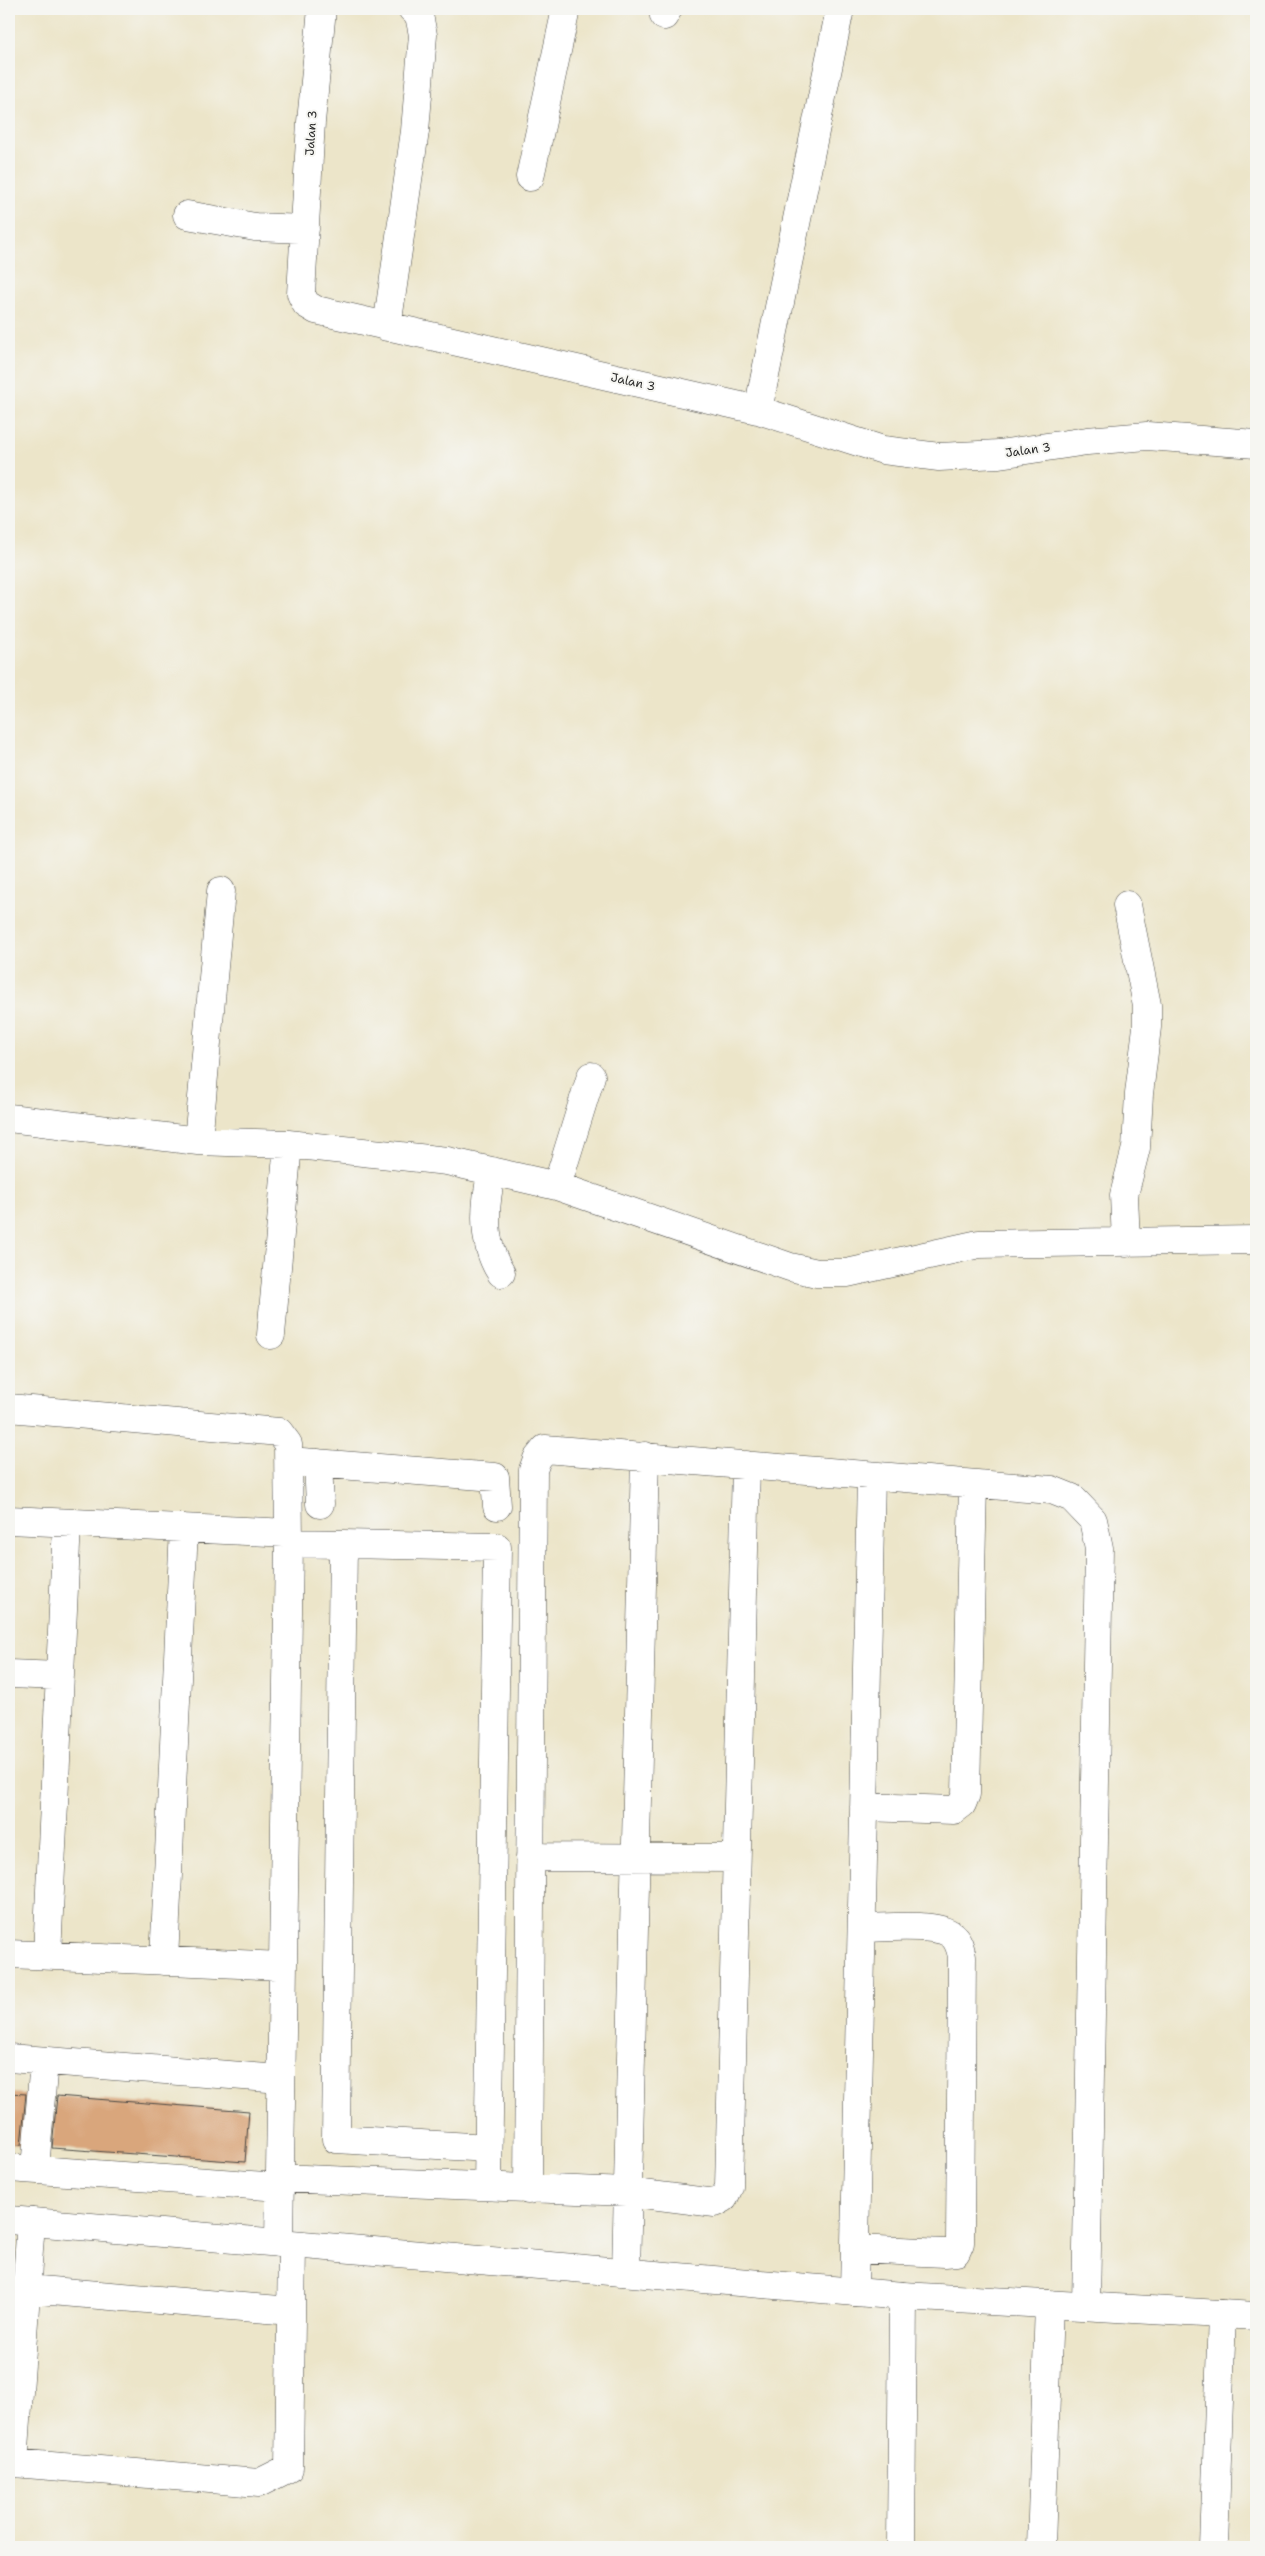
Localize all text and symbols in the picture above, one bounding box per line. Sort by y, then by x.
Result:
street label: Jalan 3 [301,110,321,156]
street label: Jalan 3 [609,369,657,395]
street label: Jalan 3 [1004,439,1052,461]

